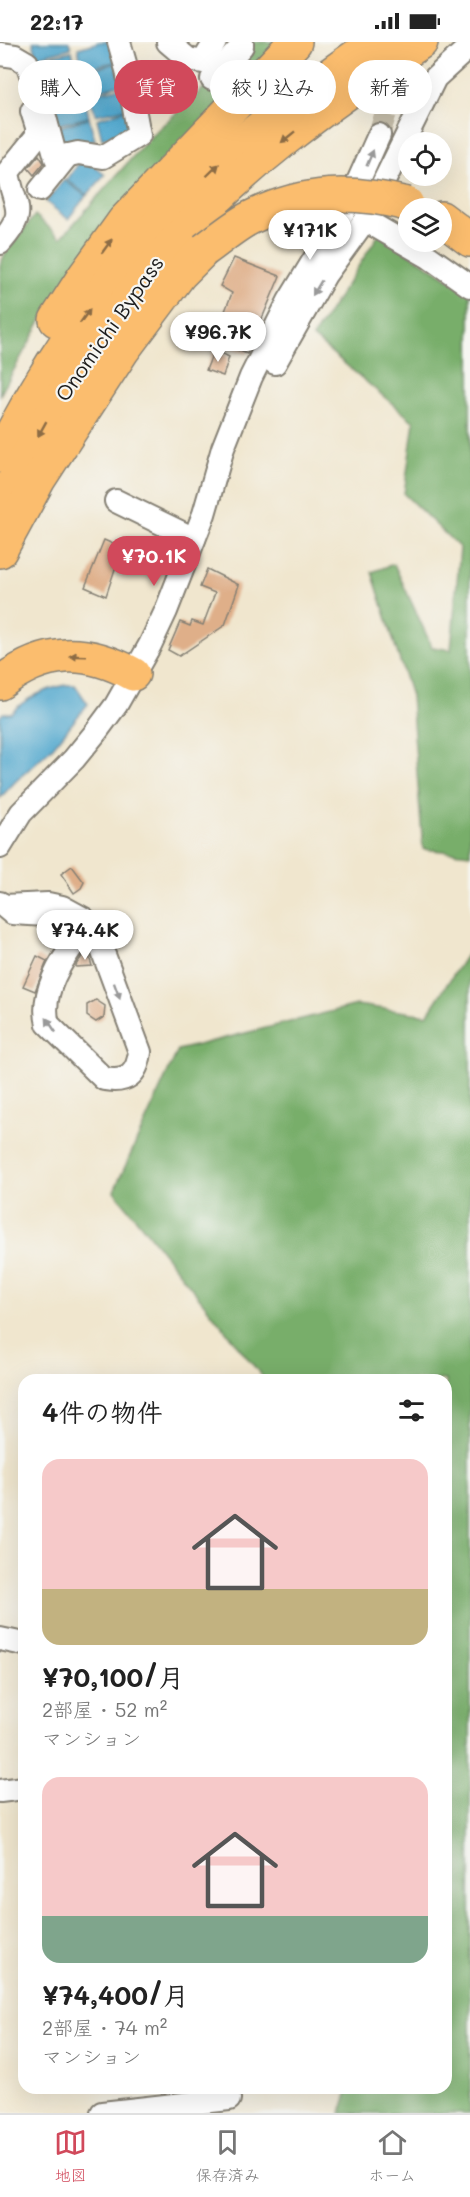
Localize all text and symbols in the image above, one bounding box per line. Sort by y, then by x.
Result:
text: 22:17 [30,7,84,36]
chip: 購入 [18,60,102,114]
chip: 賃貸 [114,60,198,114]
chip: 絞り込み [210,60,336,114]
chip: 新着 [348,60,432,114]
one-way arrow [280,131,296,144]
map controls [398,132,452,252]
button: locate [398,132,452,186]
one-way arrow [366,149,375,167]
one-way arrow [205,163,219,177]
button: layers [398,198,452,252]
pin: ¥171K [268,210,352,261]
text: ¥171K [282,216,338,242]
one-way arrow [100,238,112,253]
street label: Onomichi Bypass [48,250,169,406]
one-way arrow [311,280,322,296]
one-way arrow [79,309,91,325]
pin: ¥96.7K [169,312,267,363]
text: ¥96.7K [184,318,252,344]
one-way arrow [37,421,47,438]
pin: ¥70.1K [105,536,203,587]
text: ¥70.1K [121,542,187,568]
one-way arrow [69,652,88,661]
pin: ¥74.4K [36,910,134,961]
text: ¥74.4K [51,916,119,942]
one-way arrow [113,983,123,1001]
one-way arrow [46,1016,57,1033]
icon: filters [395,1394,428,1427]
text: 4件の物件 [42,1395,162,1429]
icon: home [181,1498,289,1606]
text: ¥70,100/月 [42,1660,184,1694]
text: 2部屋 · 52 m² [42,1696,167,1722]
text: マンション [42,1725,141,1751]
icon: home [181,1816,289,1924]
text: ¥74,400/月 [42,1978,189,2012]
text: 2部屋 · 74 m² [42,2014,167,2040]
text: マンション [42,2043,141,2069]
tab: 地図 [54,2126,87,2186]
tab: 保存済み [196,2126,260,2186]
tab: ホーム [368,2126,416,2186]

